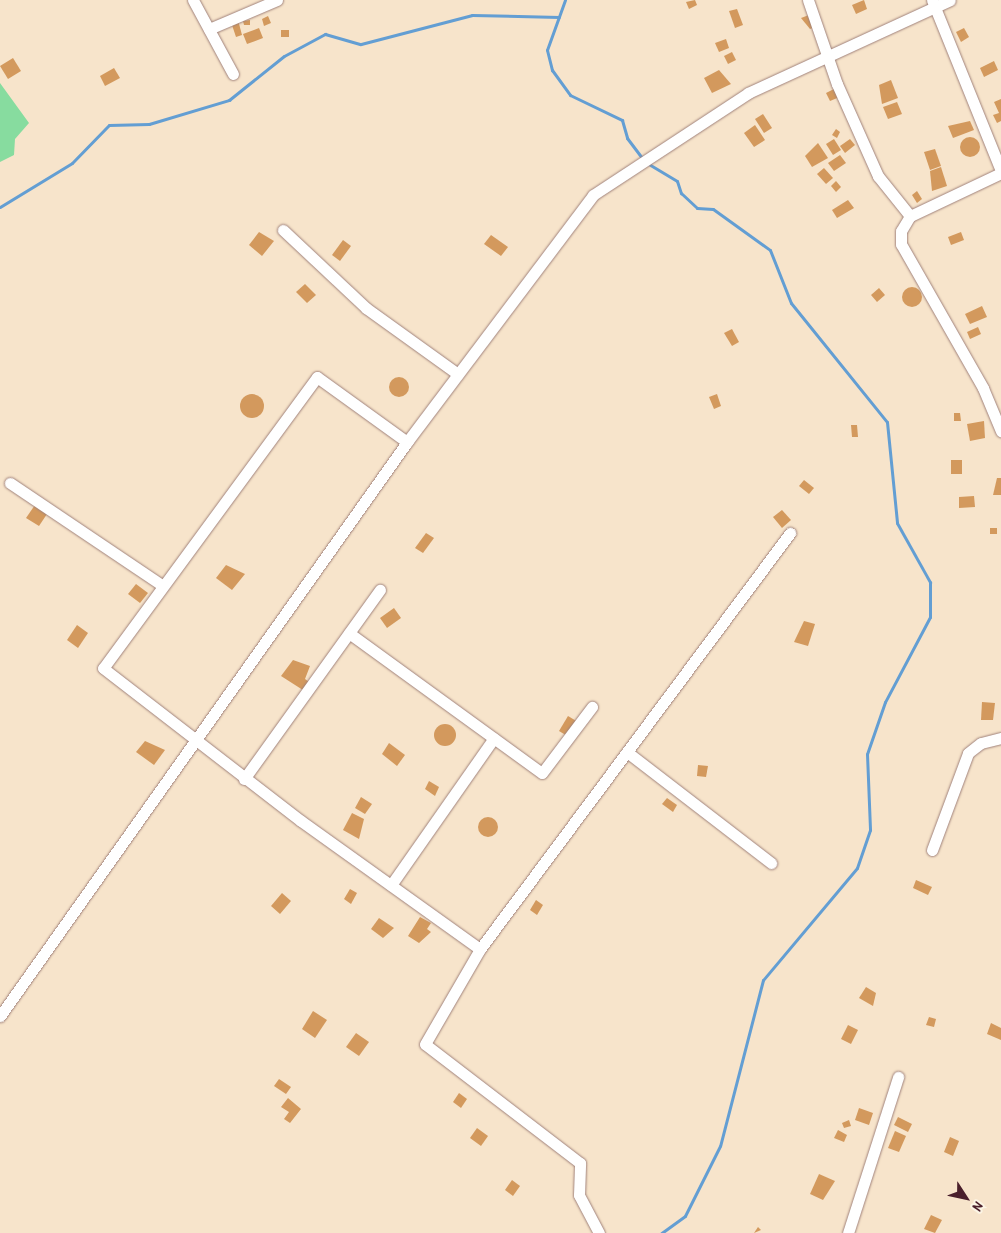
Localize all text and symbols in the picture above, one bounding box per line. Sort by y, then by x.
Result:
north arrow [941,1173,991,1223]
text: N [969,1198,989,1215]

